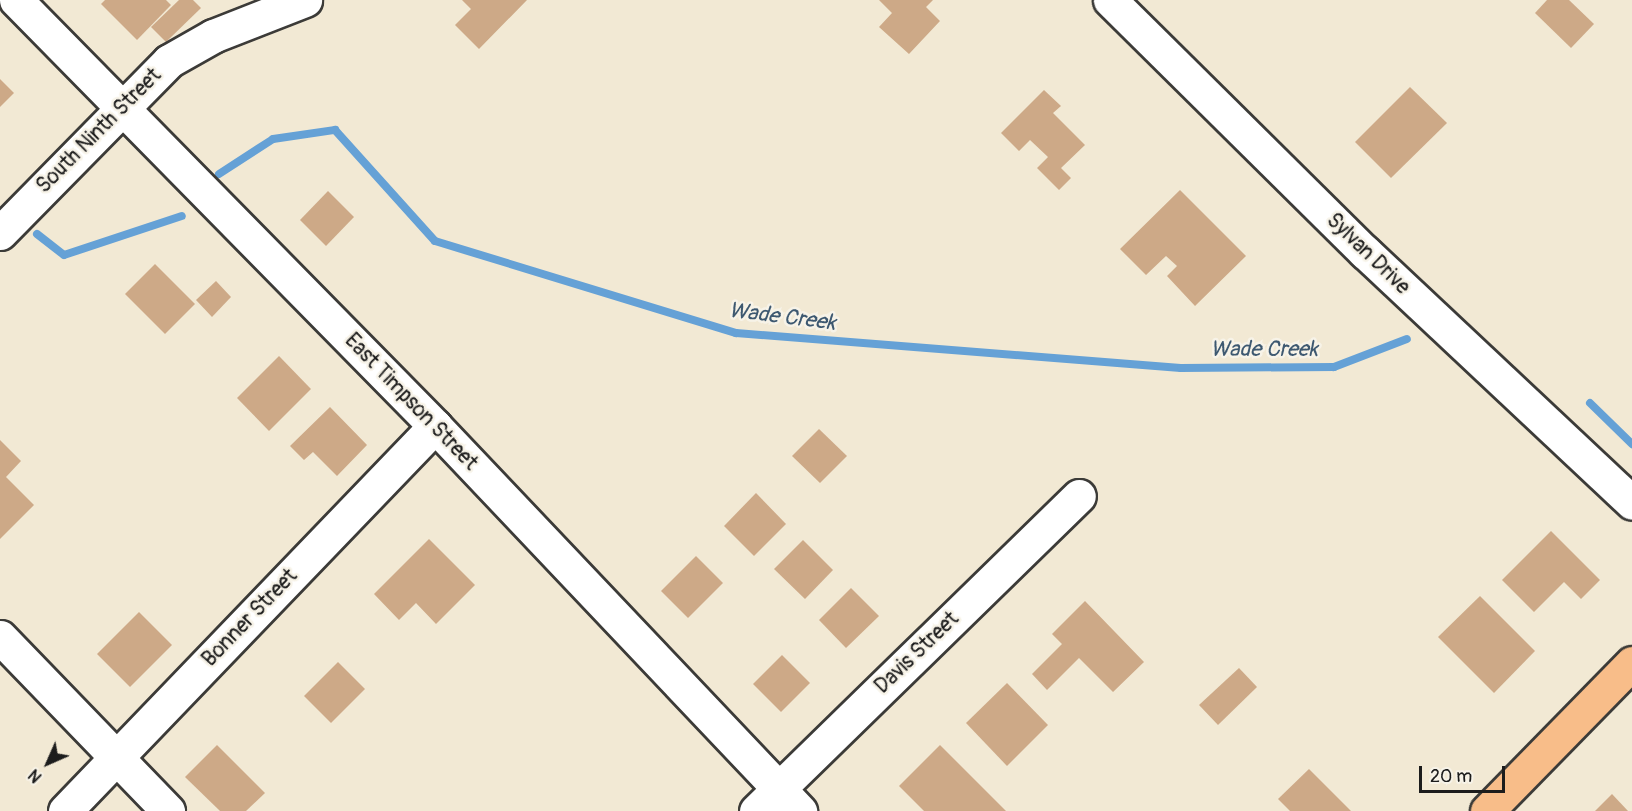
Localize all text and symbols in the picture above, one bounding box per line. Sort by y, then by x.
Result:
street label: South Ninth Street [31,63,167,199]
street label: Sylvan Drive [1321,208,1415,300]
water label: Wade Creek [727,297,837,337]
street label: East Timpson Street [339,328,483,476]
water label: Wade Creek [1210,337,1318,363]
street label: Bonner Street [197,564,303,672]
street label: Davis Street [870,607,964,699]
north arrow [18,733,78,793]
scale bar [1422,754,1508,792]
text: N [24,765,46,787]
text: 20 m [1430,765,1472,788]

